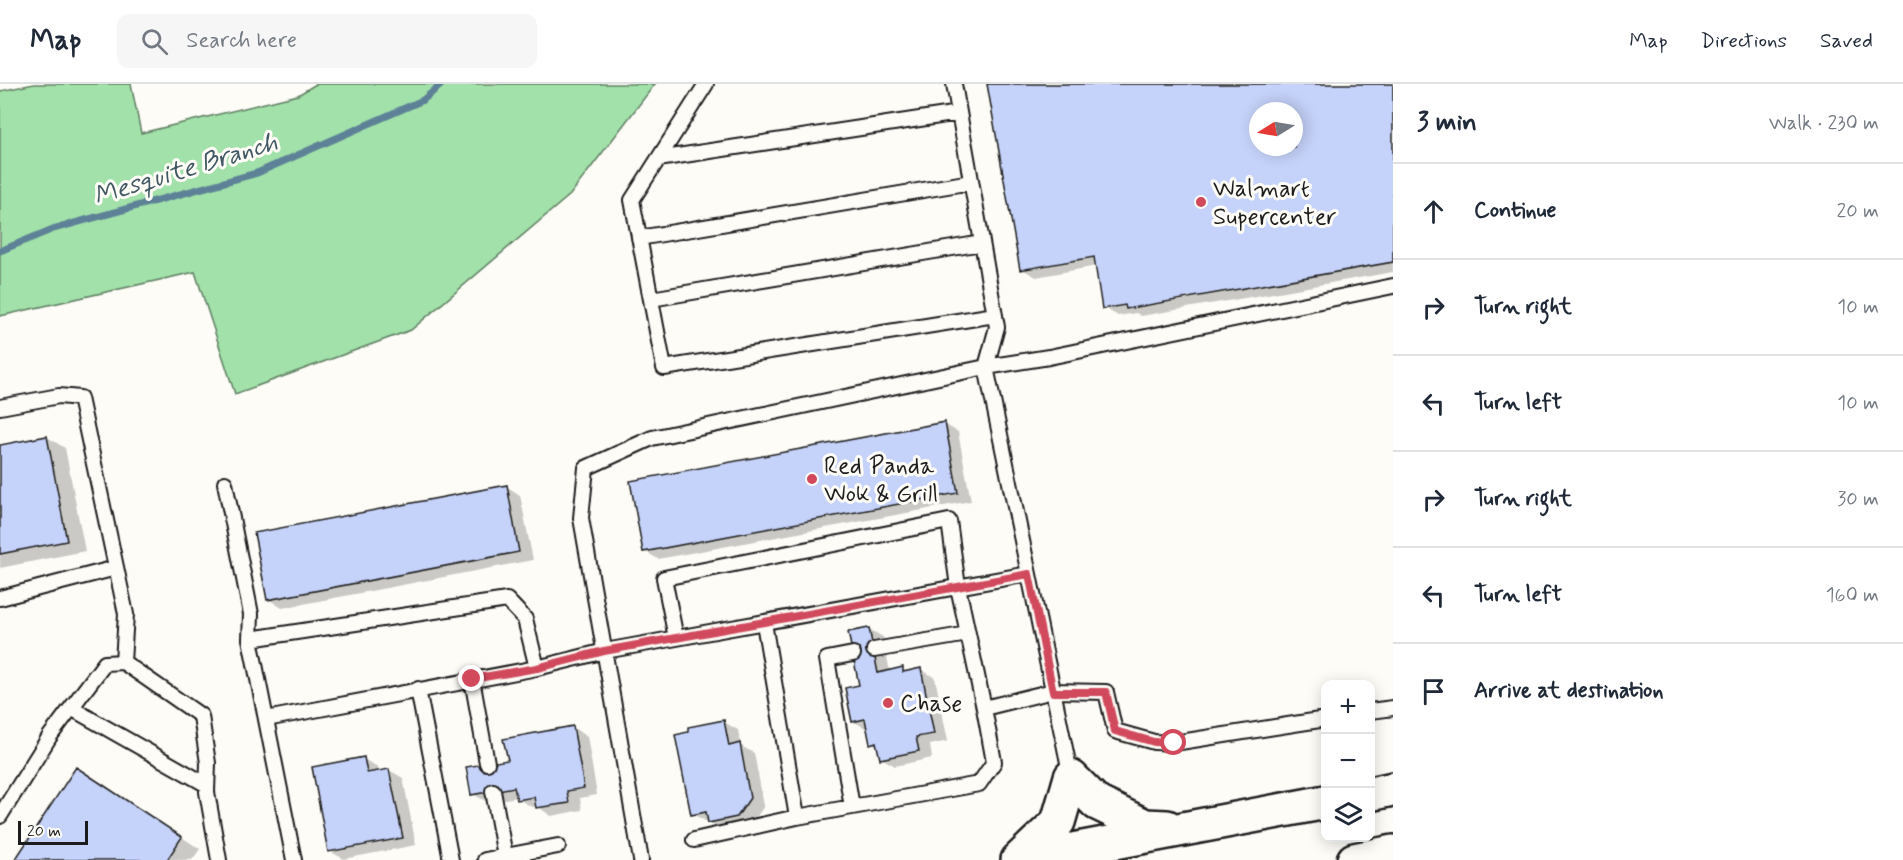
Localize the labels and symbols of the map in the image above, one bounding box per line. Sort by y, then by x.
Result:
north arrow [1249,102,1303,156]
water label: Mesquite Branch [89,126,282,214]
place label: Walmart Supercenter [1213,174,1337,233]
marker: Walmart Supercenter [1194,195,1208,209]
place label: Red Panda Wok & Grill [824,451,938,510]
marker: Red Panda Wok & Grill [805,472,819,486]
route end [458,665,484,691]
place label: Chase [900,689,962,720]
marker: Chase [881,696,895,710]
route start [1160,729,1186,755]
scale bar [18,818,88,846]

